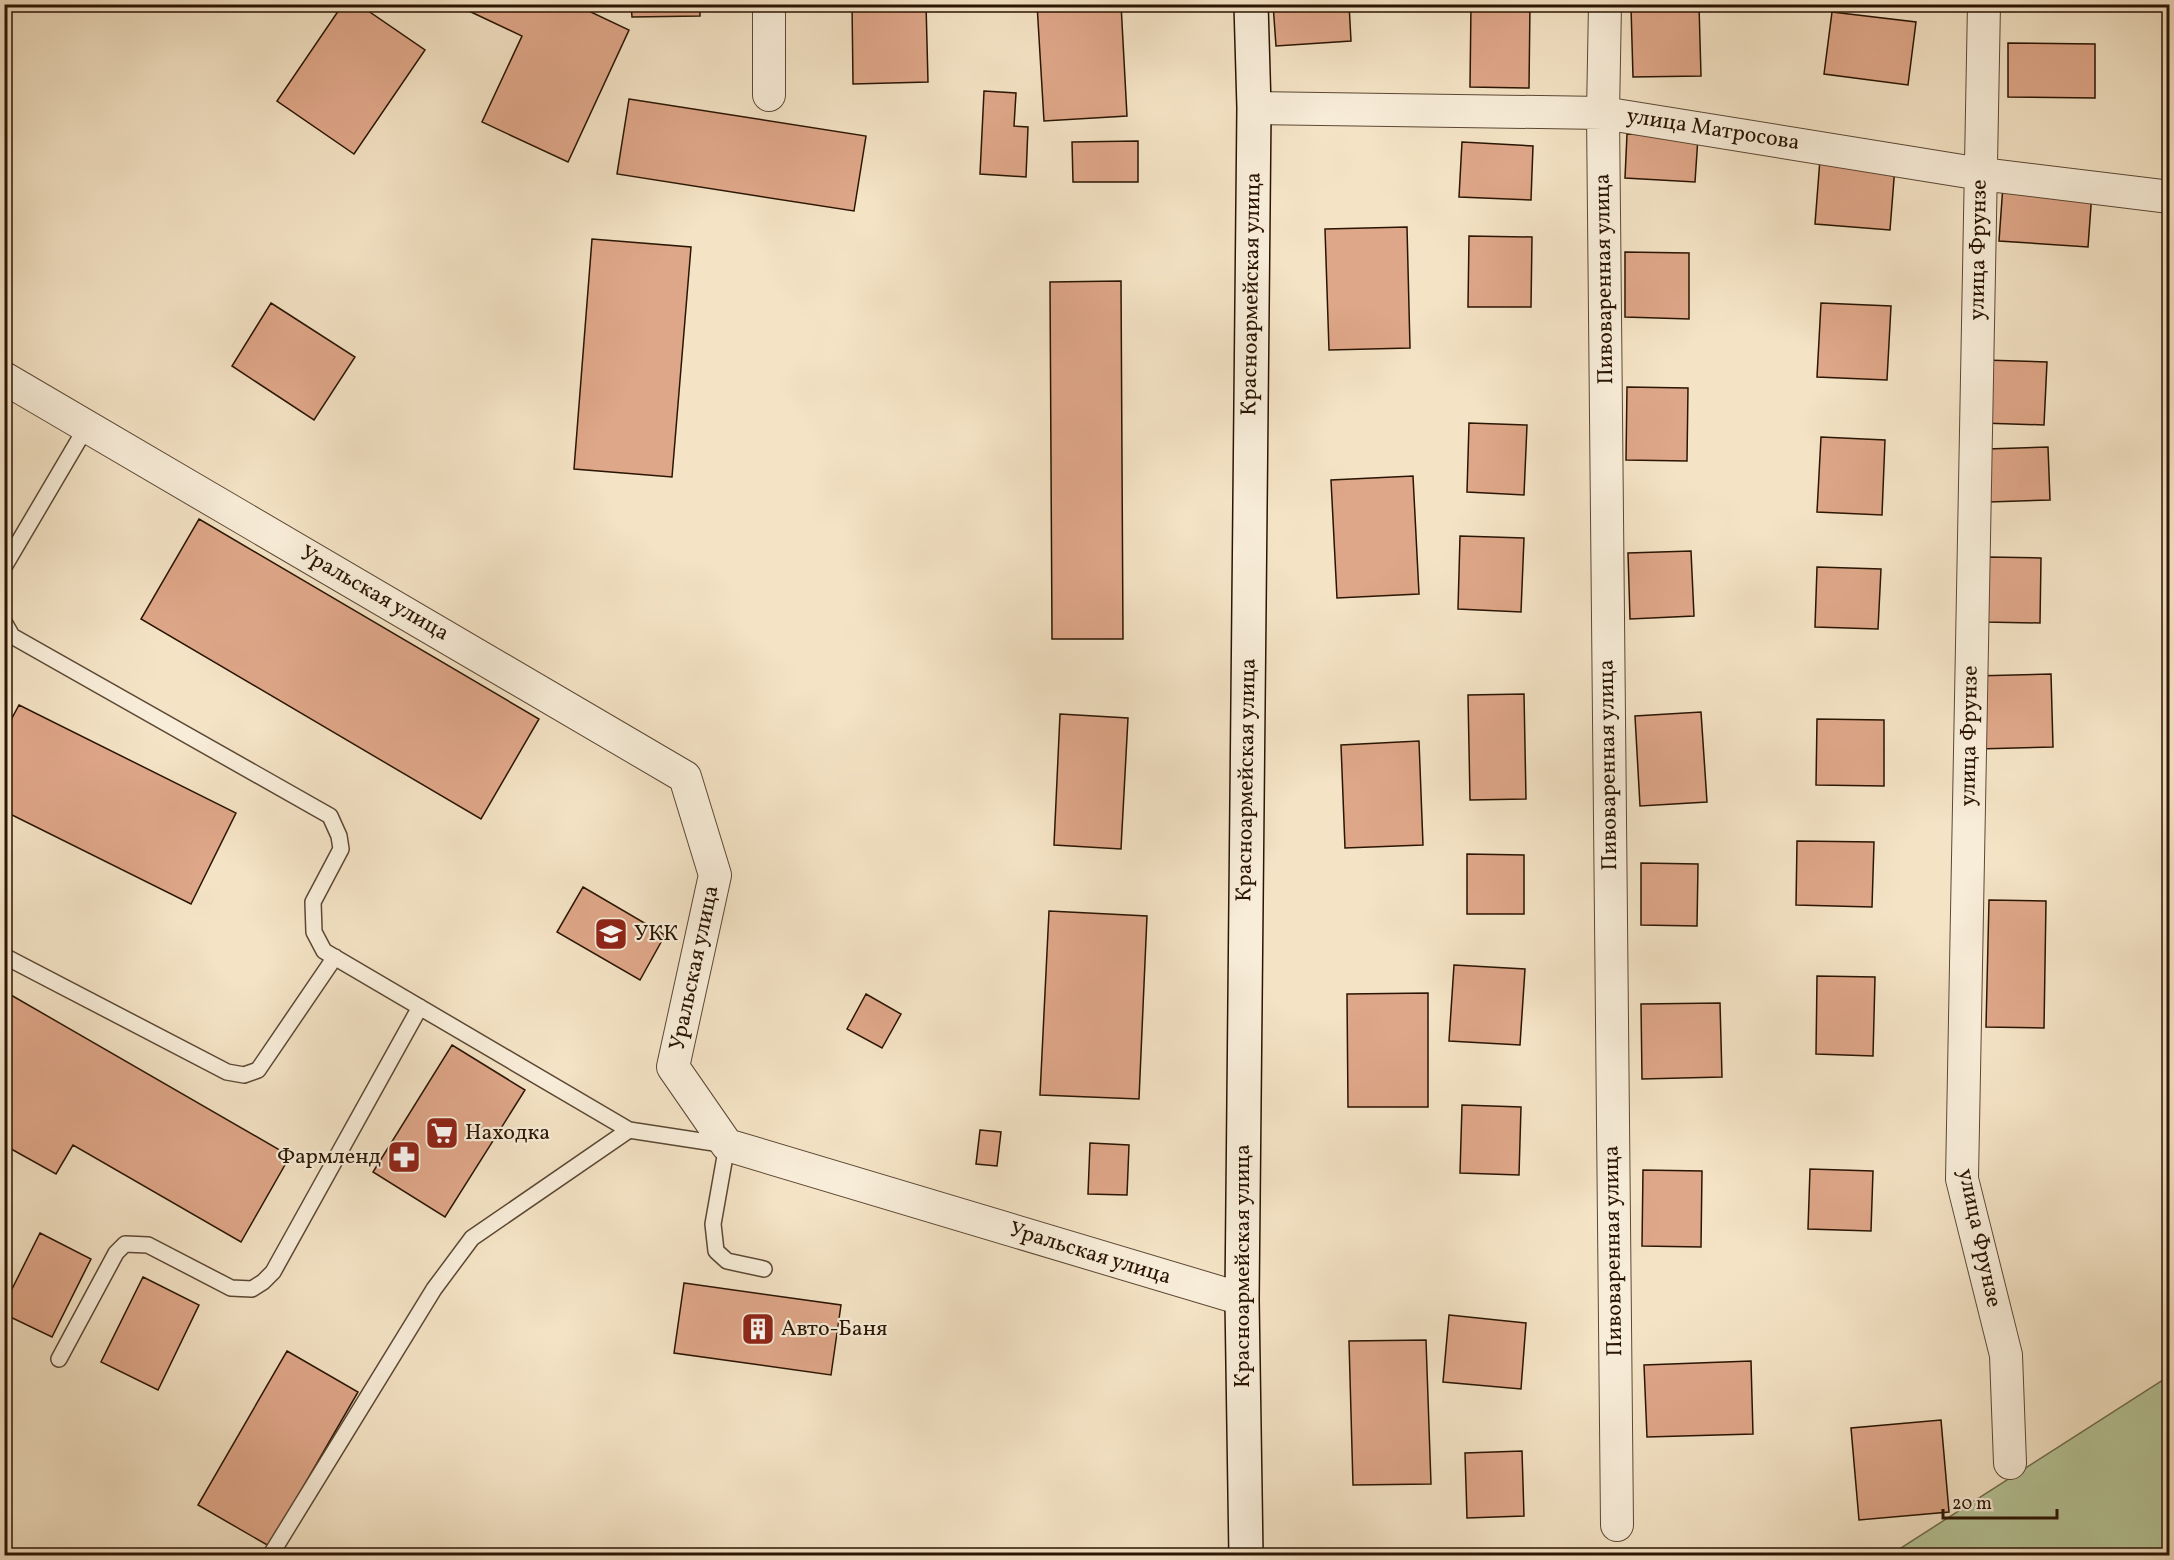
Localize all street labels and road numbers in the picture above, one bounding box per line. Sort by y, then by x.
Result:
street label: улица Матросова [1624,101,1802,159]
street label: Красноармейская улица [1234,172,1270,416]
street label: Пивоваренная улица [1588,173,1622,385]
street label: улица Фрунзе [1962,179,1996,321]
street label: Уральская улица [294,539,455,649]
street label: Красноармейская улица [1229,658,1265,902]
street label: Пивоваренная улица [1592,659,1626,871]
street label: улица Фрунзе [1953,665,1987,807]
street label: Уральская улица [662,883,728,1053]
street label: Красноармейская улица [1228,1144,1259,1388]
street label: Пивоваренная улица [1597,1145,1631,1357]
street label: улица Фрунзе [1949,1166,2009,1310]
street label: Уральская улица [1005,1215,1175,1293]

